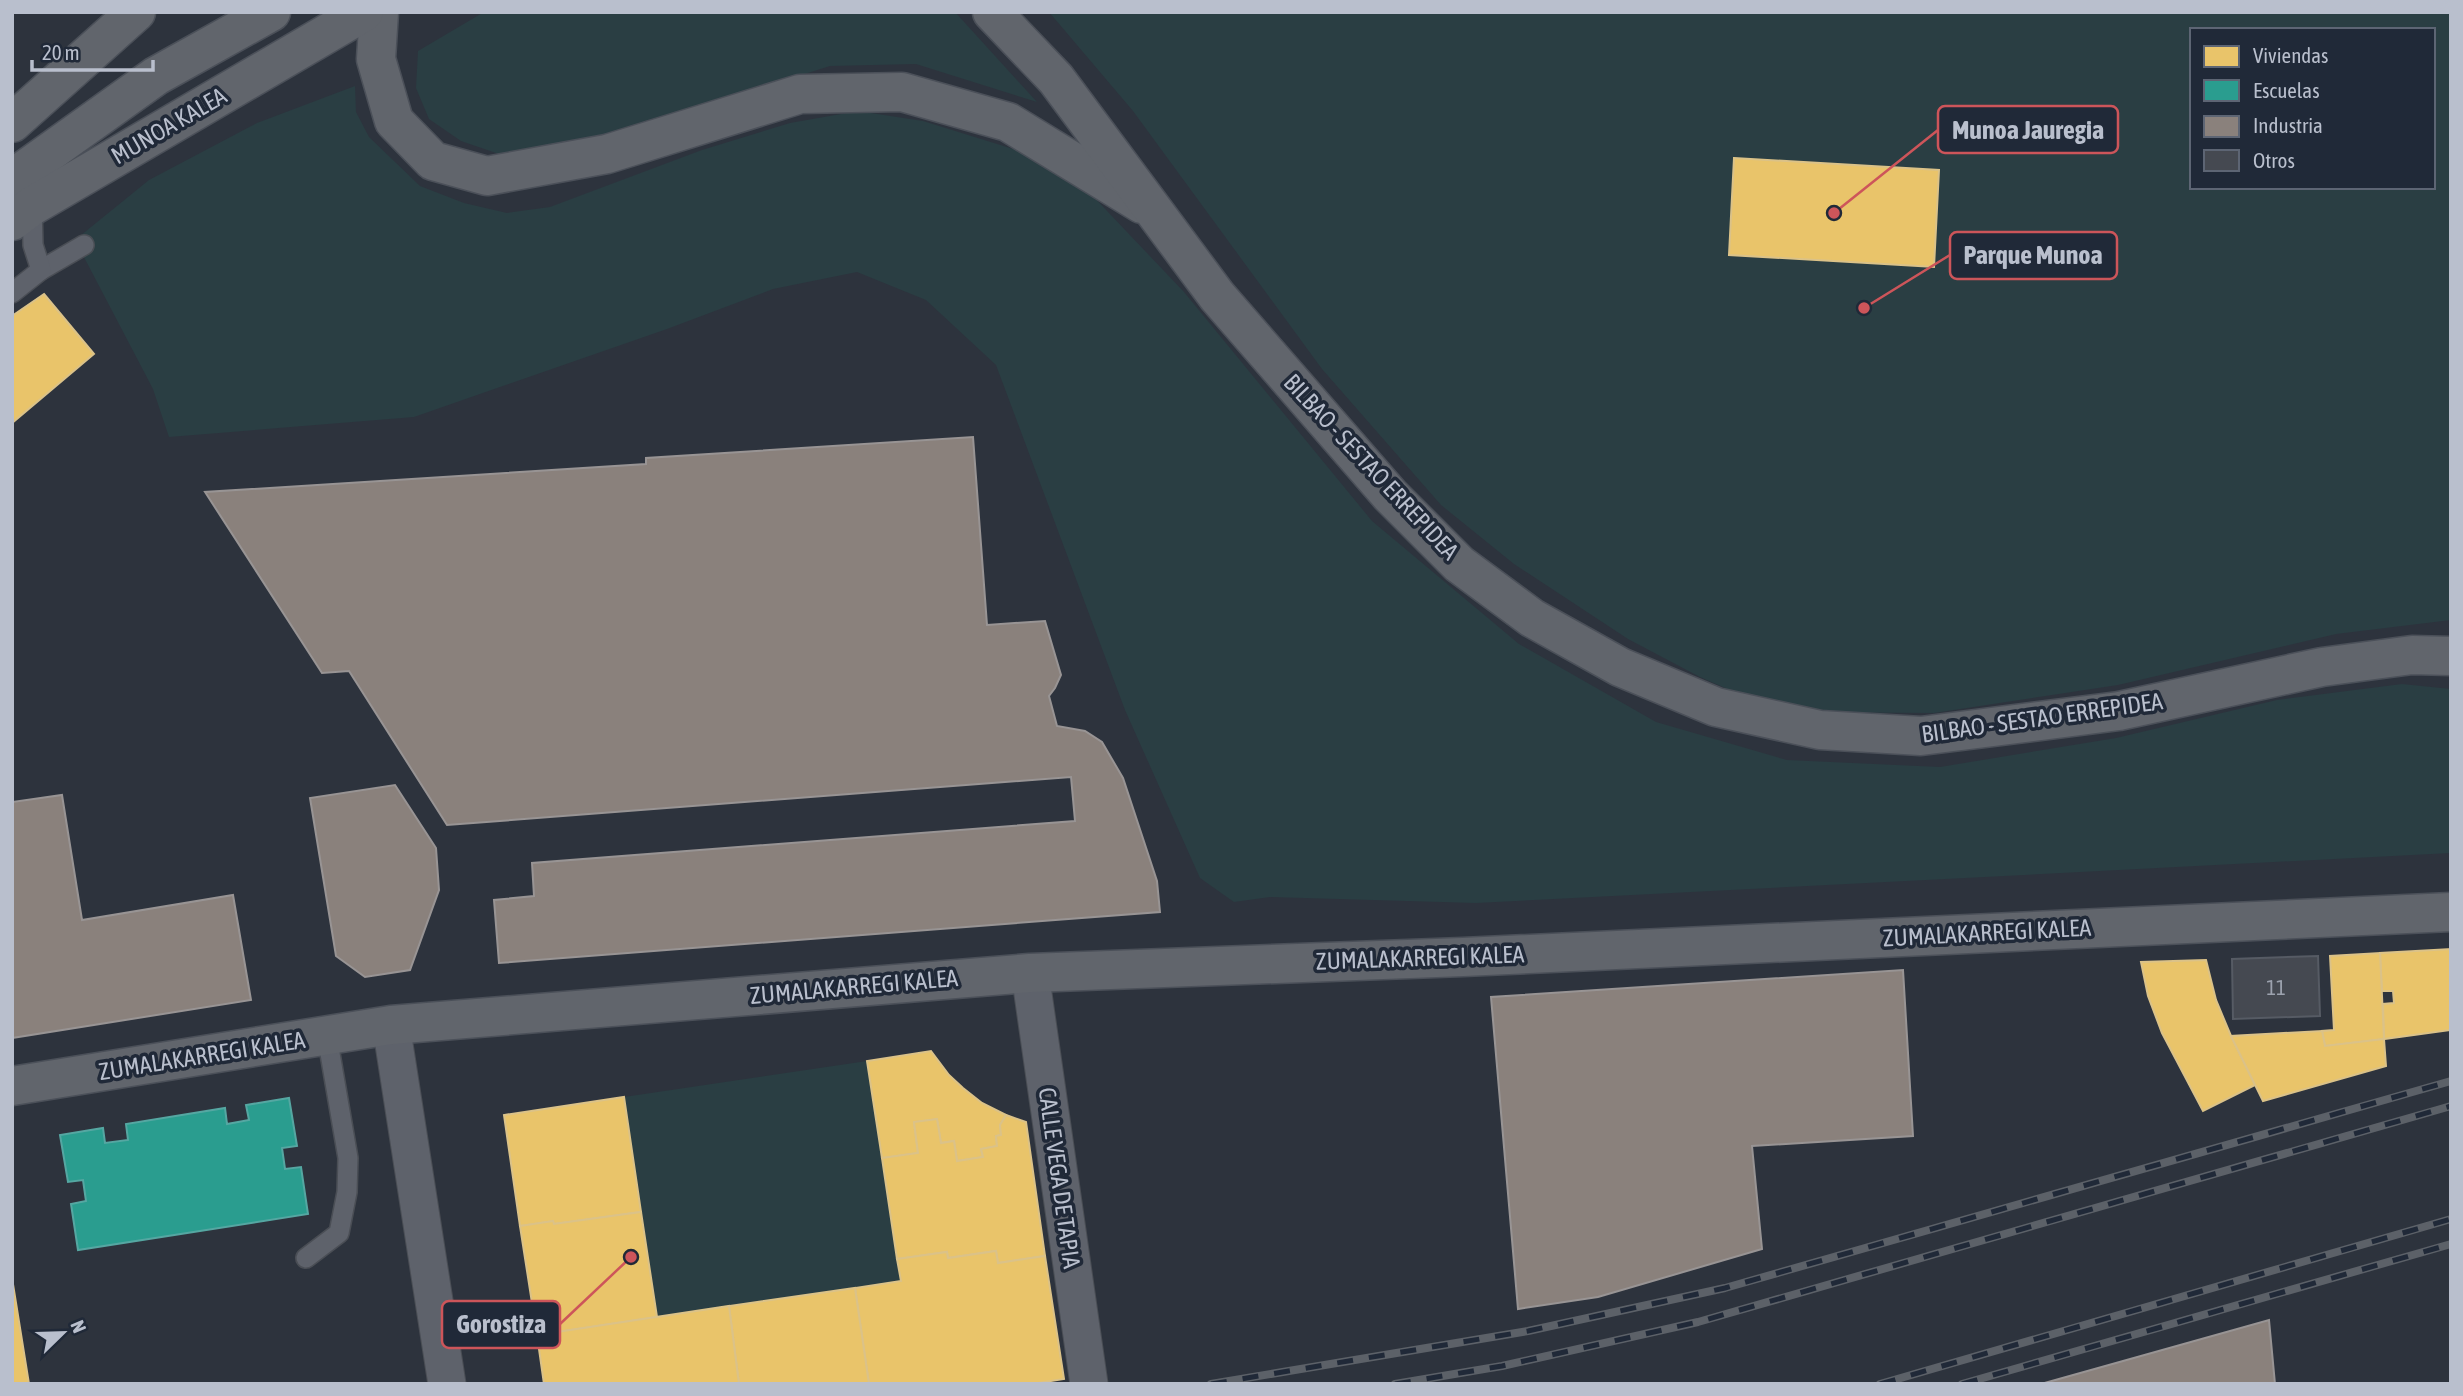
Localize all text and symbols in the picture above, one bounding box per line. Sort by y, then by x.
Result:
scale bar [32,28,152,72]
legend [2190,28,2435,189]
text: 20 m [42,40,80,64]
text: Viviendas [2253,43,2328,67]
text: Escuelas [2253,78,2320,102]
street label: MUNOA KALEA [106,82,231,169]
callout: Munoa Jauregia [1938,106,2118,153]
text: Industria [2253,113,2323,137]
text: Munoa Jauregia [1952,115,2104,145]
text: Otros [2253,148,2295,172]
callout: Parque Munoa [1950,232,2117,279]
text: Parque Munoa [1963,240,2103,270]
street label: BILBAO - SESTAO ERREPIDEA [1279,368,1464,565]
street label: BILBAO - SESTAO ERREPIDEA [1920,687,2165,748]
street label: ZUMALAKARREGI KALEA [1882,914,2092,951]
street label: ZUMALAKARREGI KALEA [1315,940,1525,975]
street label: ZUMALAKARREGI KALEA [749,964,959,1009]
house number: 11 [2266,975,2286,999]
street label: ZUMALAKARREGI KALEA [97,1026,307,1085]
street label: CALLE VEGA DE TAPIA [1033,1086,1086,1270]
north arrow [28,1298,98,1368]
callout: Gorostiza [442,1301,560,1348]
text: Gorostiza [456,1309,546,1339]
text: N [66,1317,91,1336]

